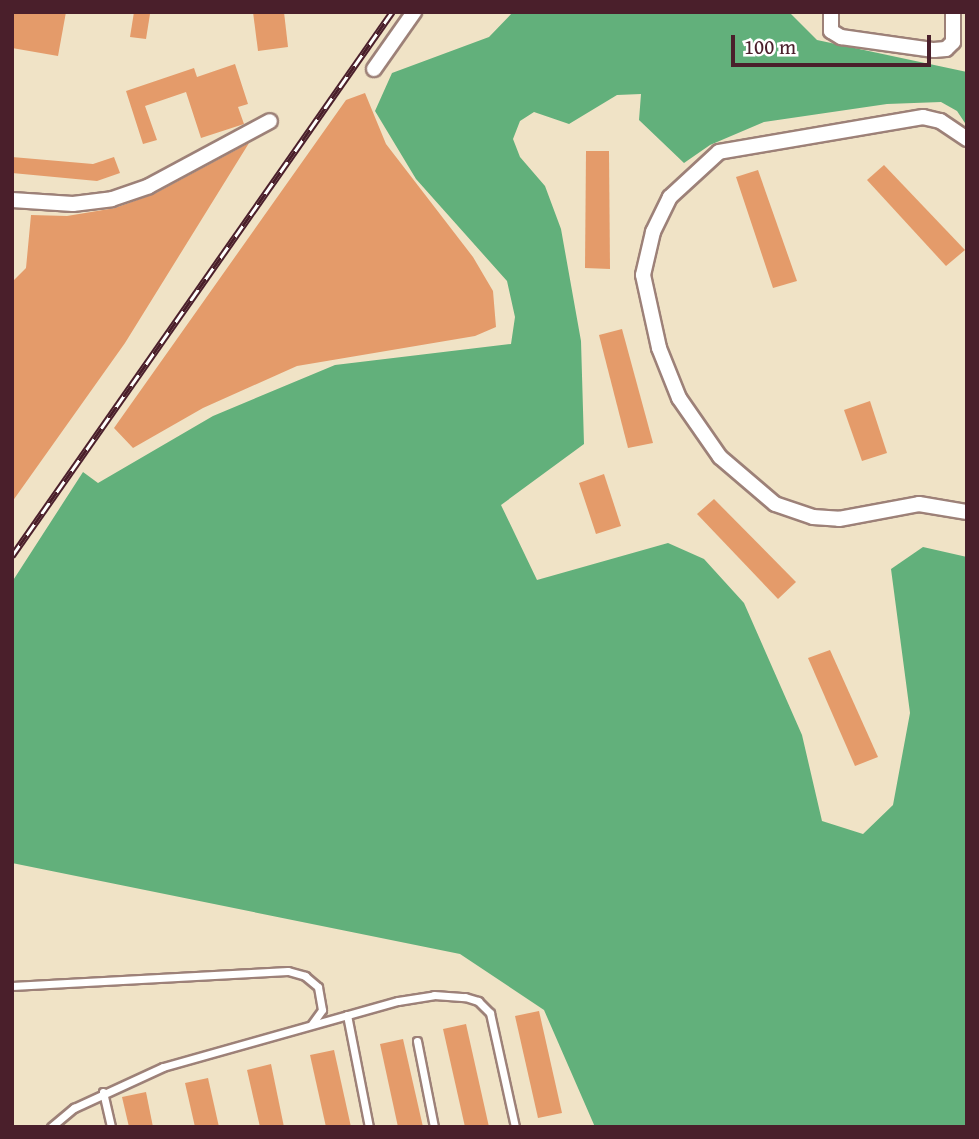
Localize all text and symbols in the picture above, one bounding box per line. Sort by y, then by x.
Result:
scale bar [734,21,934,65]
text: 100 m [744,31,796,62]

